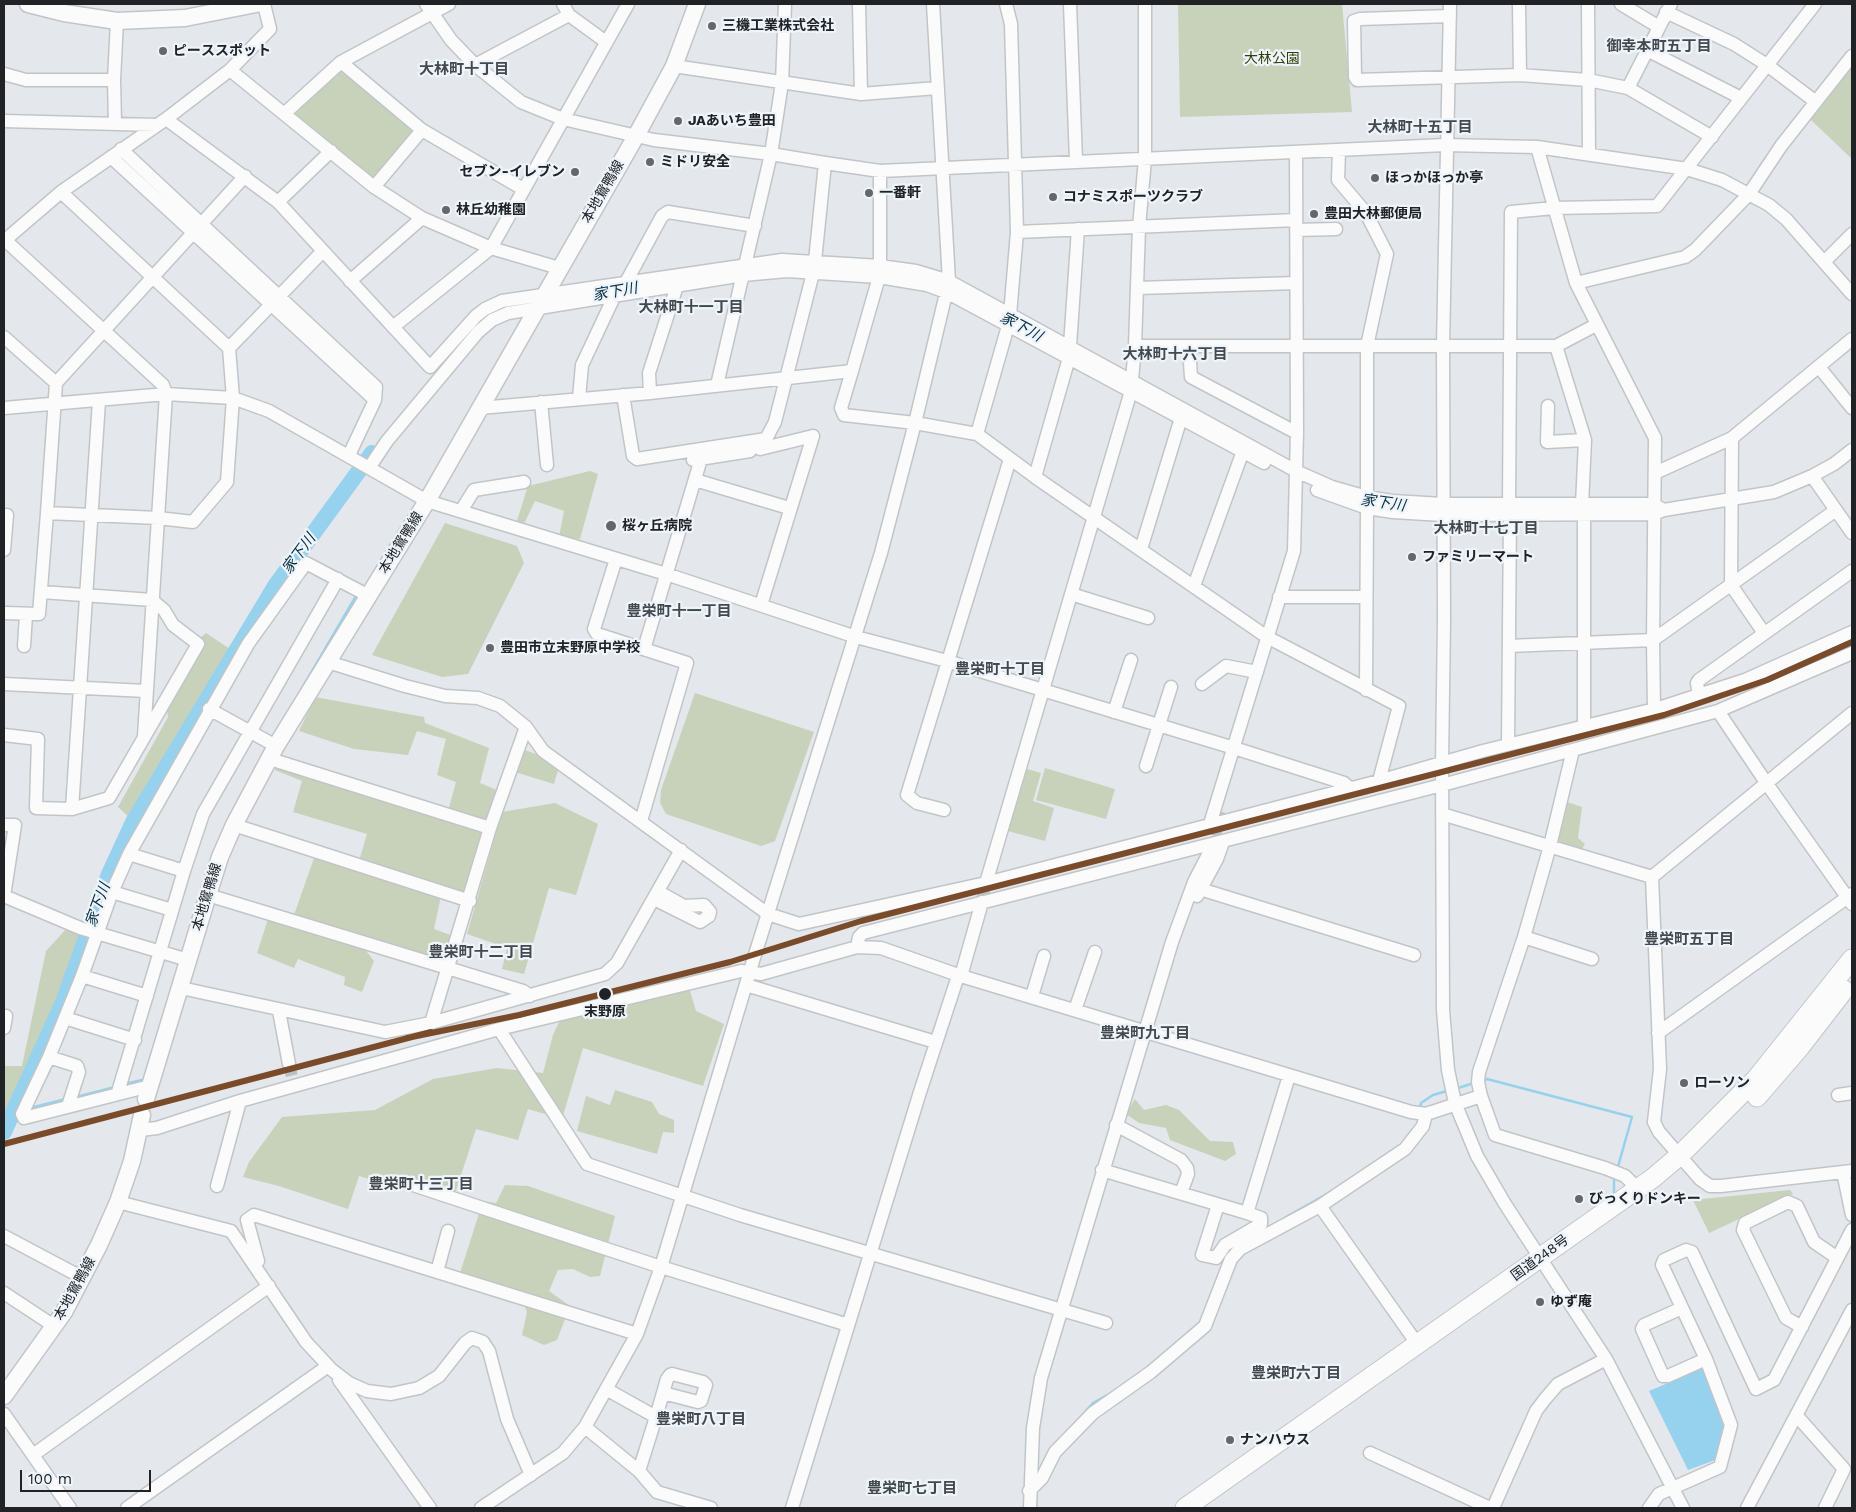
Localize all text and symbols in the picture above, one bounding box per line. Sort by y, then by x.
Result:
place label: 三機工業株式会社 [722,18,834,34]
marker: 三機工業株式会社 [706,20,718,32]
district label: 御幸本町五丁目 [1607,38,1711,56]
place label: ピーススポット [173,43,271,59]
marker: ピーススポット [157,45,169,57]
park label: 大林公園 [1244,51,1300,67]
district label: 大林町十丁目 [419,61,509,79]
place label: JAあいち豊田 [688,113,776,129]
marker: JAあいち豊田 [672,115,684,127]
district label: 大林町十五丁目 [1368,119,1472,137]
place label: ミドリ安全 [660,154,730,170]
marker: ミドリ安全 [644,156,656,168]
street label: 本地鴛鴨線 [578,157,628,227]
place label: セブン-イレブン [460,164,565,180]
marker: セブン-イレブン [569,166,581,178]
place label: ほっかほっか亭 [1385,170,1483,186]
marker: ほっかほっか亭 [1369,172,1381,184]
place label: 一番軒 [879,185,921,201]
marker: 一番軒 [863,187,875,199]
place label: コナミスポーツクラブ [1063,189,1203,205]
marker: コナミスポーツクラブ [1047,191,1059,203]
place label: 林丘幼稚園 [456,202,526,218]
marker: 林丘幼稚園 [440,204,452,216]
place label: 豊田大林郵便局 [1324,206,1422,222]
marker: 豊田大林郵便局 [1308,208,1320,220]
water label: 家下川 [591,279,639,305]
district label: 大林町十一丁目 [639,299,743,317]
water label: 家下川 [997,308,1045,346]
district label: 大林町十六丁目 [1123,346,1227,364]
water label: 家下川 [1359,491,1407,515]
street label: 本地鴛鴨線 [375,509,427,577]
place label: 桜ヶ丘病院 [622,518,692,534]
marker: 桜ヶ丘病院 [604,519,618,533]
district label: 大林町十七丁目 [1434,520,1538,538]
water label: 家下川 [278,531,320,577]
place label: ファミリーマート [1422,549,1534,565]
marker: ファミリーマート [1406,551,1418,563]
district label: 豊栄町十一丁目 [627,603,731,621]
place label: 豊田市立末野原中学校 [500,640,640,656]
marker: 豊田市立末野原中学校 [484,642,496,654]
district label: 豊栄町十丁目 [955,661,1045,679]
street label: 本地鴛鴨線 [189,861,225,933]
water label: 家下川 [82,881,114,929]
district label: 豊栄町五丁目 [1644,931,1734,949]
district label: 豊栄町十二丁目 [429,944,533,962]
marker: 末野原 [597,986,613,1002]
place label: 末野原 [584,1004,626,1020]
district label: 豊栄町九丁目 [1100,1025,1190,1043]
place label: ローソン [1694,1075,1750,1091]
marker: ローソン [1678,1077,1690,1089]
district label: 豊栄町十三丁目 [369,1176,473,1194]
place label: びっくりドンキー [1589,1191,1701,1207]
marker: びっくりドンキー [1573,1193,1585,1205]
street label: 国道248号 [1508,1232,1572,1284]
street label: 本地鴛鴨線 [51,1254,99,1324]
place label: ゆず庵 [1550,1294,1592,1310]
marker: ゆず庵 [1534,1296,1546,1308]
district label: 豊栄町六丁目 [1251,1365,1341,1383]
district label: 豊栄町八丁目 [656,1411,746,1429]
place label: ナンハウス [1240,1432,1310,1448]
marker: ナンハウス [1224,1434,1236,1446]
scale bar [22,1460,154,1492]
text: 100 m [28,1470,72,1488]
district label: 豊栄町七丁目 [867,1480,957,1498]

